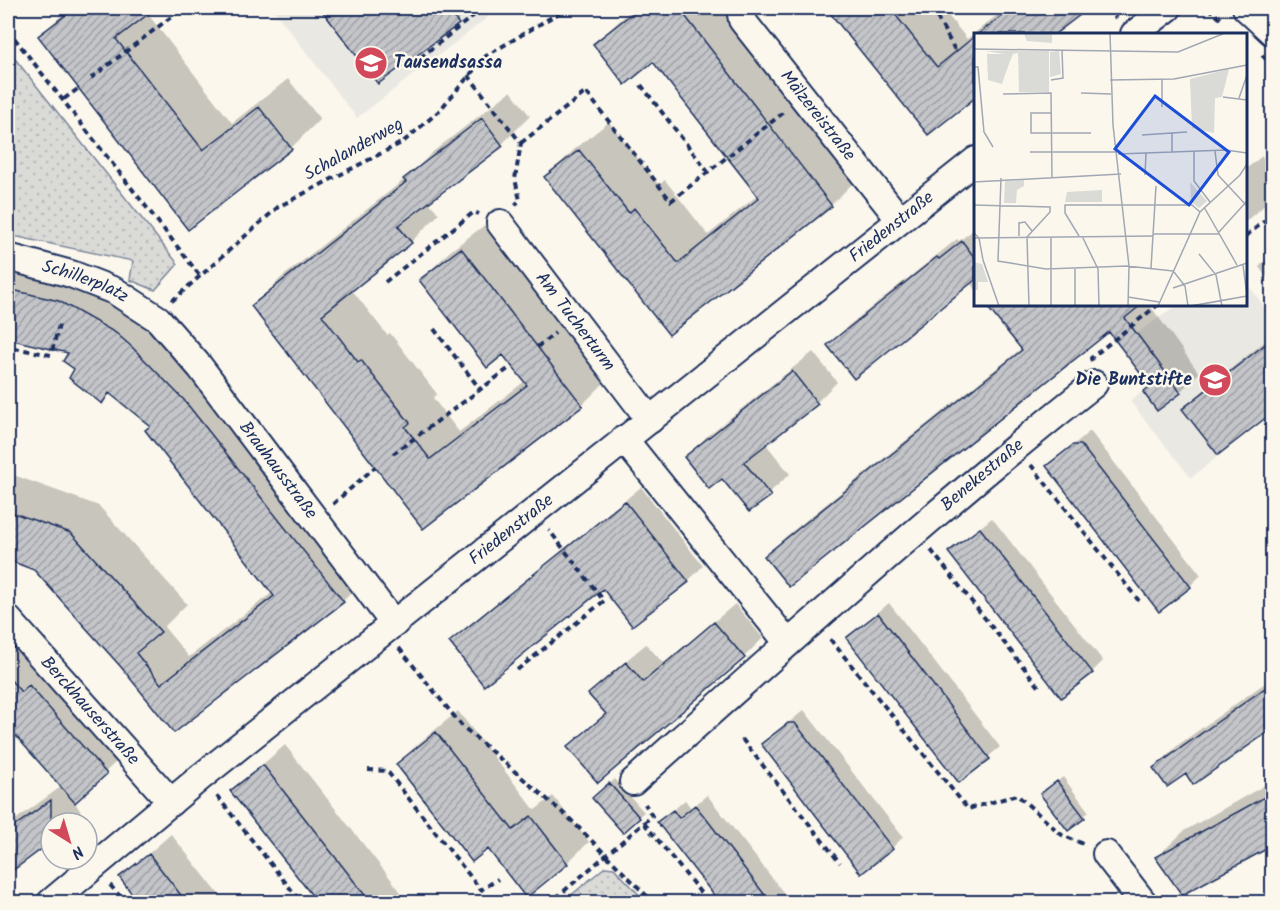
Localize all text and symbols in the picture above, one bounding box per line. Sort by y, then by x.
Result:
inset map [974,33,1247,306]
school or university icon: Tausendsassa [353,45,389,81]
place label: Tausendsassa [394,49,502,78]
street label: Mälzereistraße [772,64,863,167]
street label: Schalanderweg [299,111,409,189]
street label: Friedenstraße [843,184,941,270]
street label: Schillerplatz [39,252,135,311]
street label: Am Tucherturm [528,266,623,378]
school or university icon: Die Buntstifte [1197,362,1233,398]
place label: Die Buntstifte [1076,366,1192,395]
street label: Brauhausstraße [231,415,325,526]
street label: Benekestraße [934,431,1031,519]
street label: Friedenstraße [462,487,560,573]
street label: Berckhauserstraße [33,650,147,772]
north arrow [39,811,99,871]
text: N [66,839,89,865]

